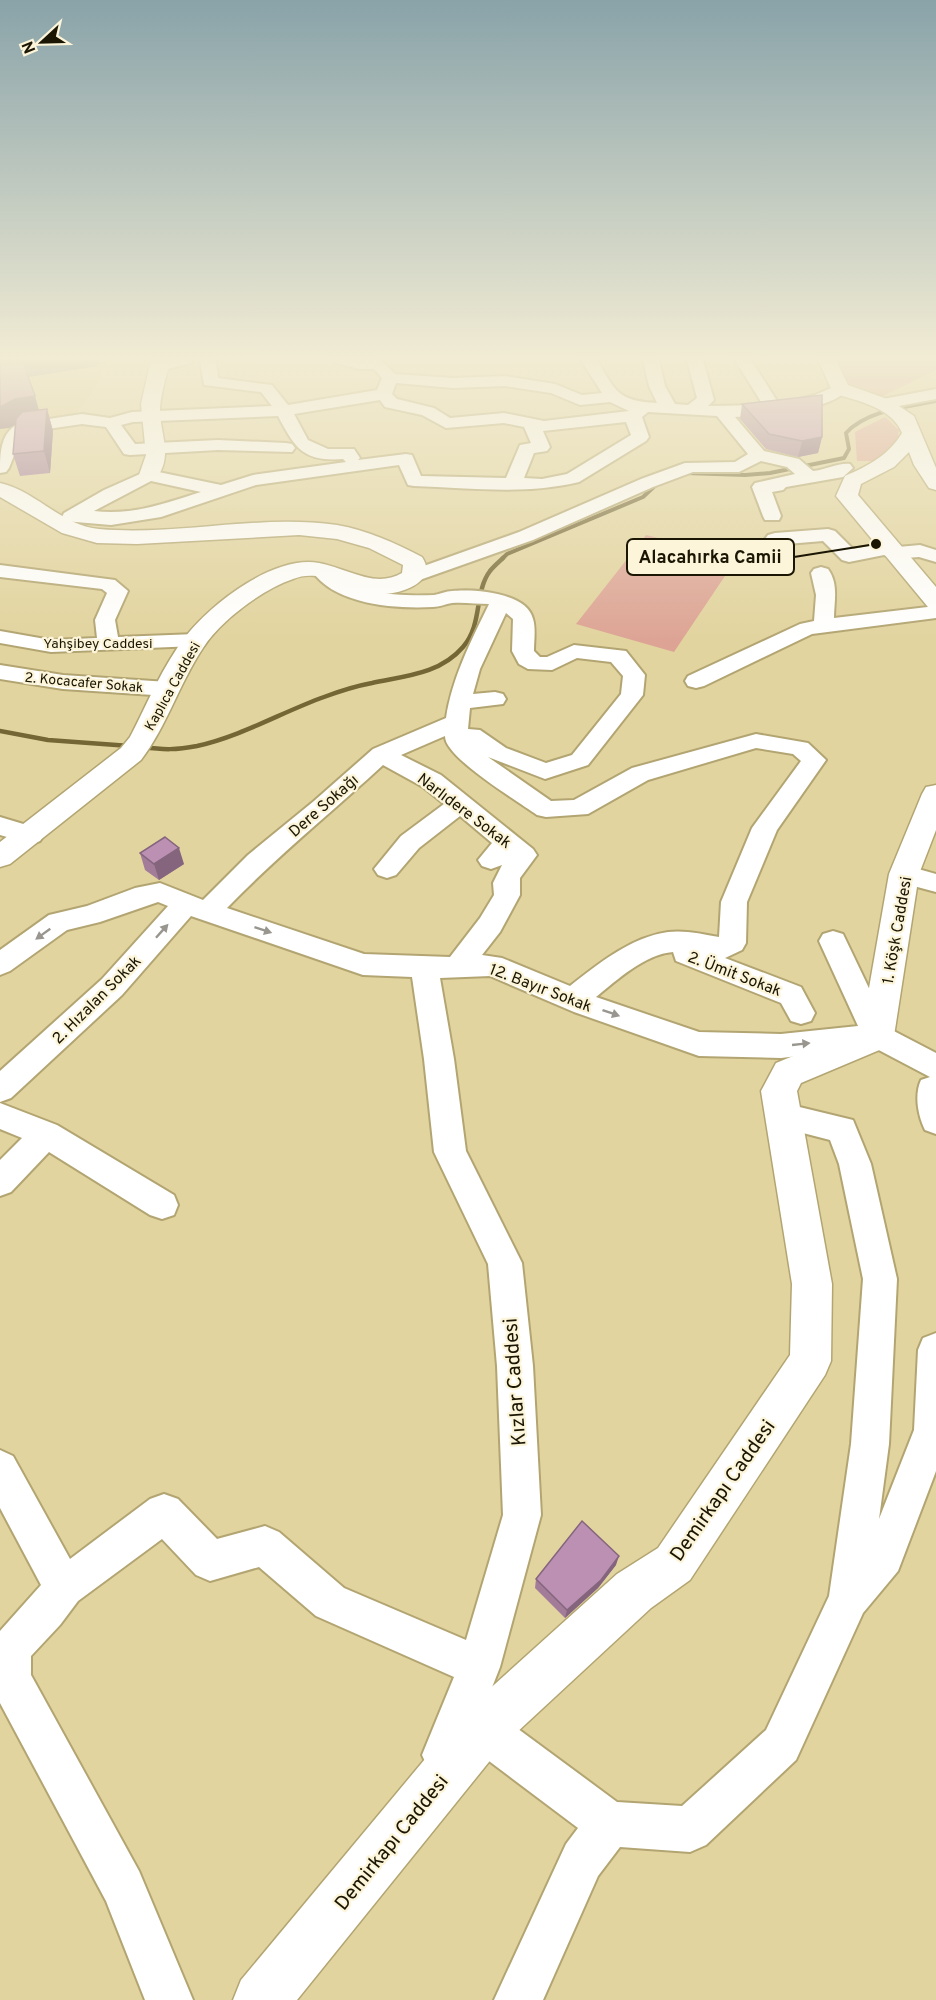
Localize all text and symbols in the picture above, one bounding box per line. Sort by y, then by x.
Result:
north arrow [12,12,72,72]
text: N [19,38,41,56]
callout: Alacahırka Camii [627,539,794,575]
text: Alacahırka Camii [638,547,782,570]
street label: Yahşibey Caddesi [43,636,153,653]
street label: Kaplıca Caddesi [142,639,205,734]
street label: 2. Kocacafer Sokak [24,670,144,697]
street label: Narlıdere Sokak [413,770,515,854]
street label: Dere Sokağı [285,771,363,842]
street label: 1. Köşk Caddesi [879,875,917,986]
one-way arrow [155,924,169,939]
one-way arrow [254,926,272,936]
one-way arrow [35,928,51,940]
street label: 2. Ümit Sokak [685,946,785,1002]
street label: 2. Hızalan Sokak [49,952,146,1049]
street label: 12. Bayır Sokak [486,960,594,1018]
one-way arrow [602,1009,620,1019]
one-way arrow [791,1039,810,1049]
street label: Kızlar Caddesi [499,1317,533,1447]
street label: Demirkapı Caddesi [665,1415,782,1567]
street label: Demirkapı Caddesi [330,1770,455,1916]

